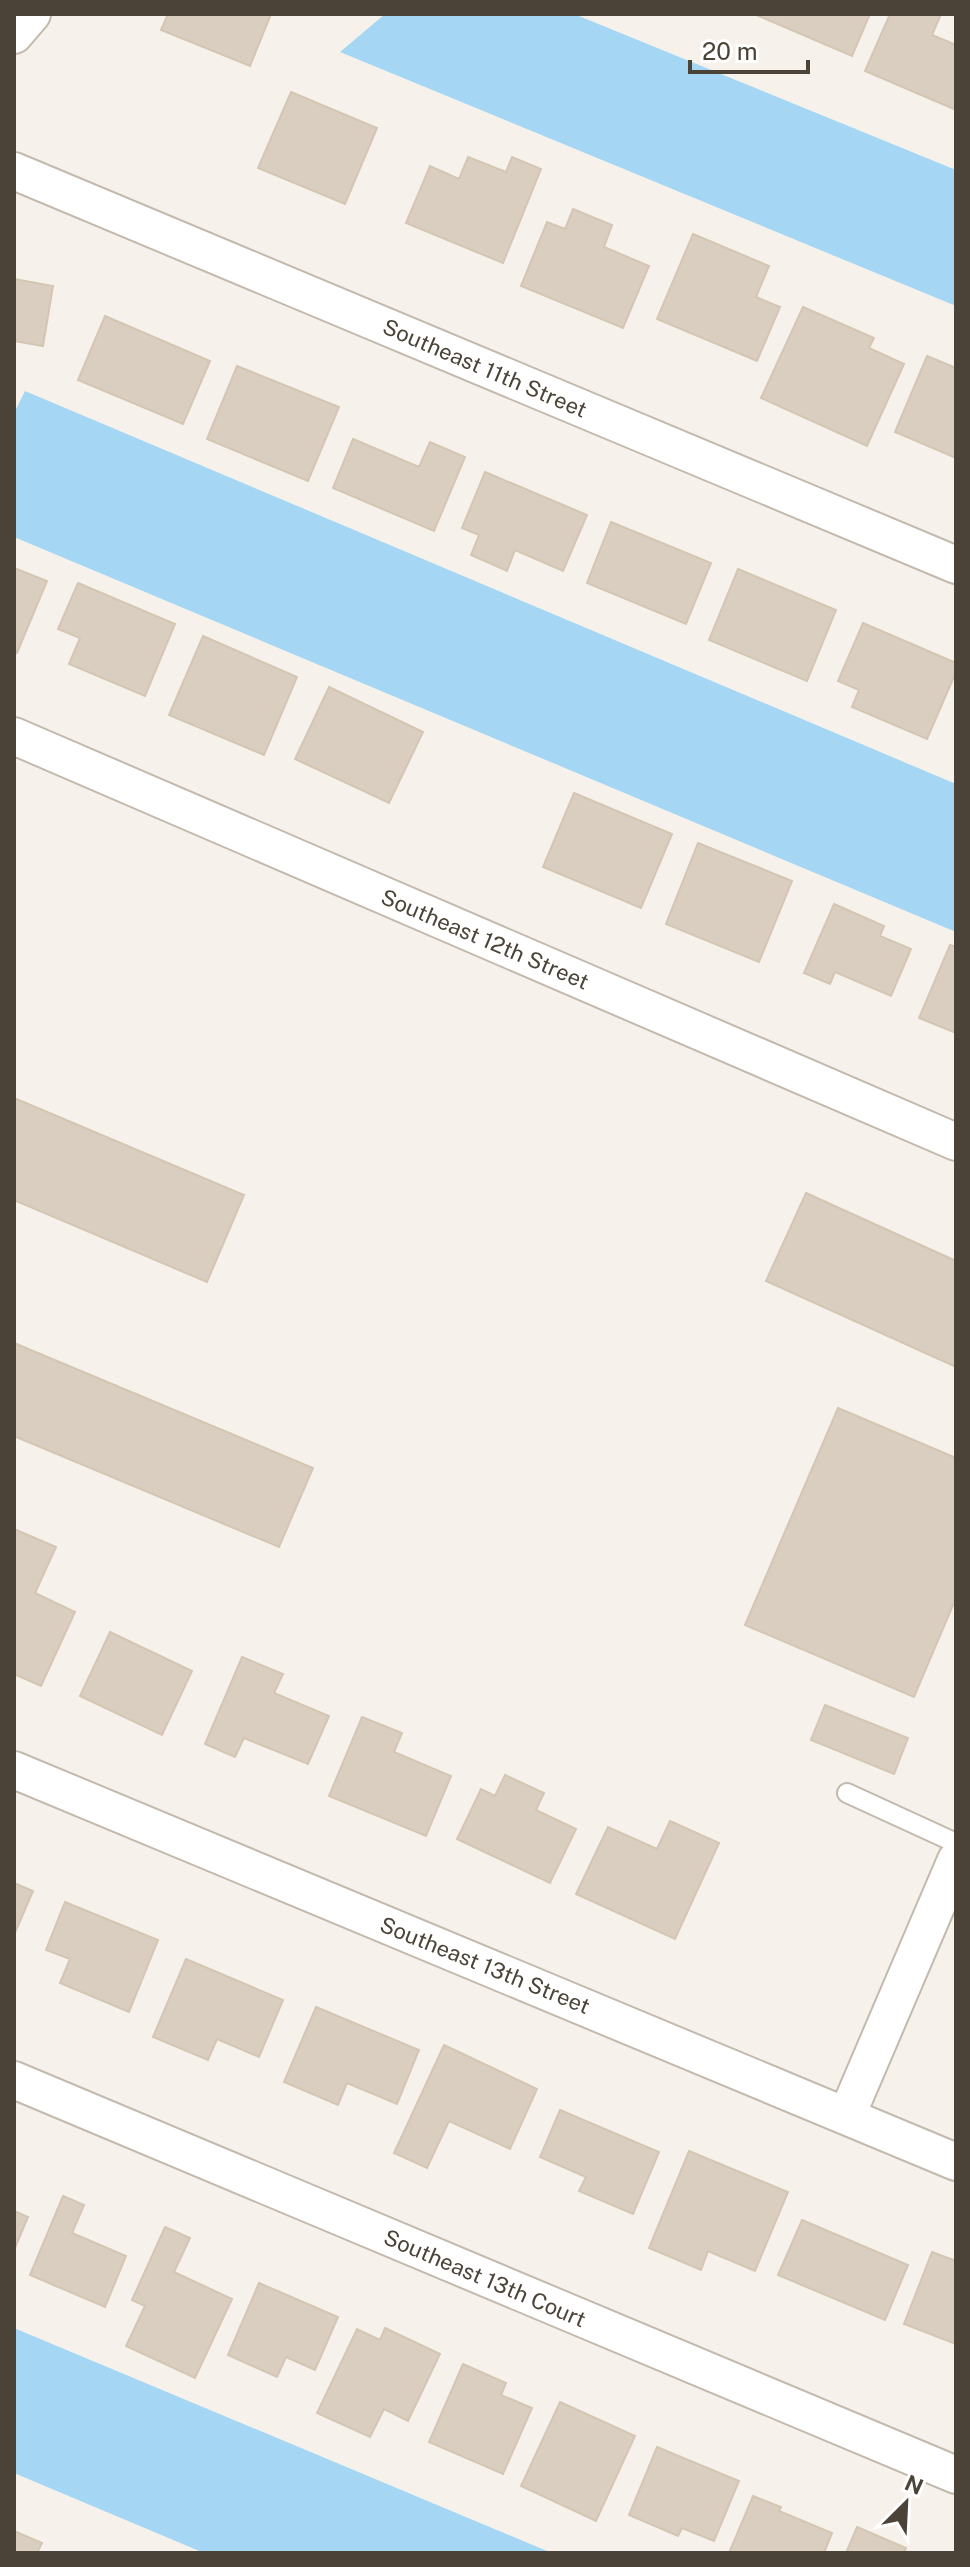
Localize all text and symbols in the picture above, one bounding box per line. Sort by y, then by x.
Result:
scale bar [690,24,808,74]
text: 20 m [702,37,758,65]
street label: Southeast 11th Street [379,313,591,423]
street label: Southeast 12th Street [377,883,593,995]
street label: Southeast 13th Street [376,1911,594,2019]
street label: Southeast 13th Court [380,2224,590,2332]
north arrow [866,2463,946,2543]
text: N [901,2469,927,2500]

